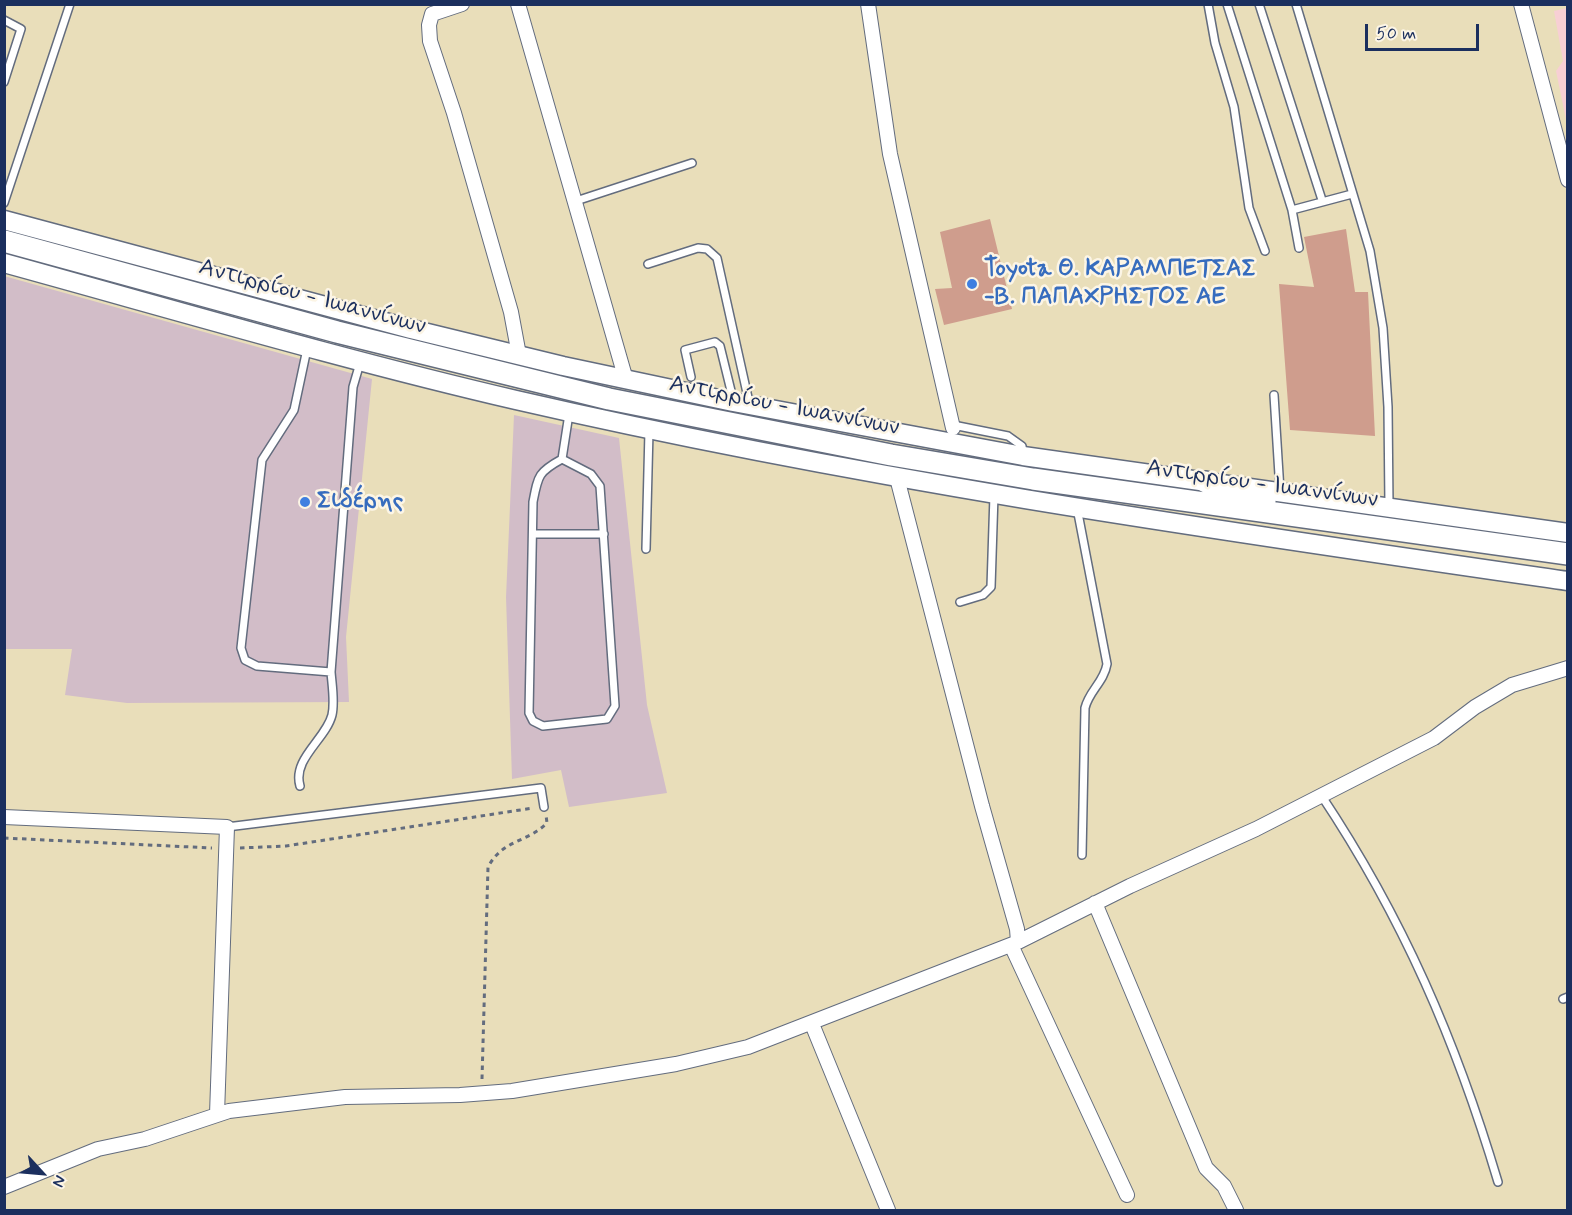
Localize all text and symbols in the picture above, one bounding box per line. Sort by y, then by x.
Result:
scale bar [1368,12,1482,50]
text: 50 m [1376,22,1416,46]
street label: Αντιρρίου - Ιωαννίνων [195,254,429,342]
place label: Toyota Θ. ΚΑΡΑΜΠΕΤΣΑΣ -Β. ΠΑΠΑΧΡΗΣΤΟΣ ΑΕ [984,256,1256,312]
marker: Toyota Θ. ΚΑΡΑΜΠΕΤΣΑΣ -Β. ΠΑΠΑΧΡΗΣΤΟΣ ΑΕ [965,277,979,291]
street label: Αντιρρίου - Ιωαννίνων [667,371,901,443]
street label: Αντιρρίου - Ιωαννίνων [1144,454,1380,516]
place label: Σιδέρης [317,488,403,516]
marker: Σιδέρης [298,495,312,509]
north arrow [12,1143,72,1203]
text: N [47,1172,70,1191]

